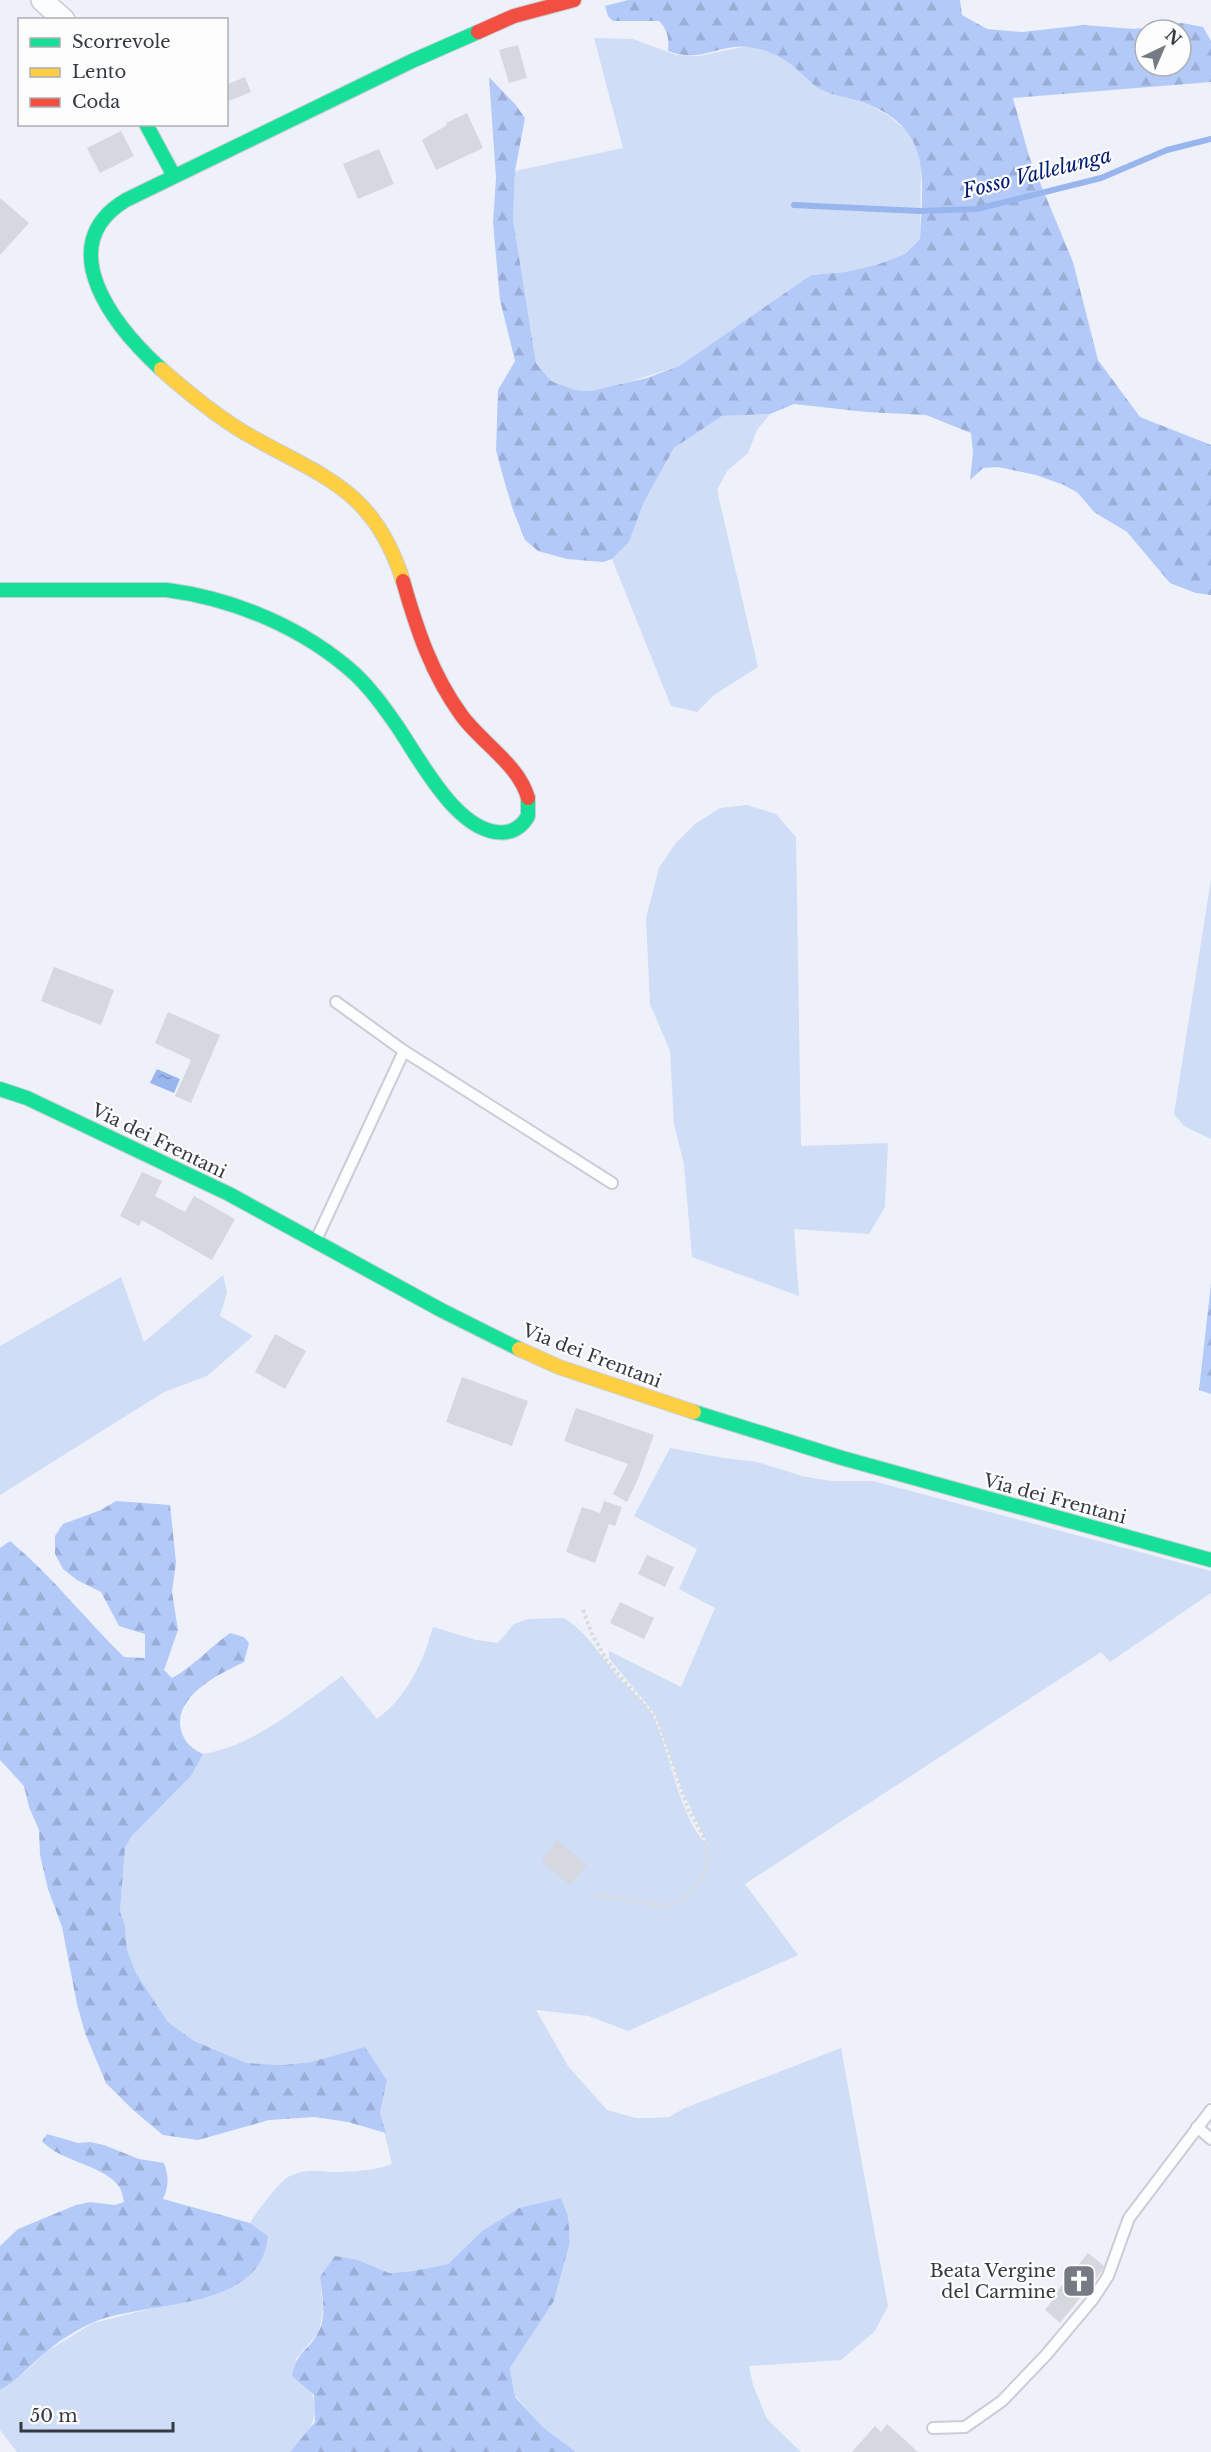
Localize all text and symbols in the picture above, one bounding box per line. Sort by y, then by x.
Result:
legend [18,18,228,126]
north arrow [1133,18,1193,78]
text: N [1161,25,1186,50]
text: Scorrevole [72,31,171,53]
text: Lento [72,61,126,83]
text: Coda [72,91,120,113]
water label: Fosso Vallelunga [959,143,1114,203]
street label: Via dei Frentani [87,1098,230,1183]
street label: Via dei Frentani [518,1319,665,1393]
street label: Via dei Frentani [980,1469,1129,1529]
place label: Beata Vergine del Carmine [930,2260,1056,2303]
church icon: Beata Vergine del Carmine [1061,2263,1097,2299]
scale bar [21,2395,172,2433]
text: 50 m [30,2405,78,2427]

